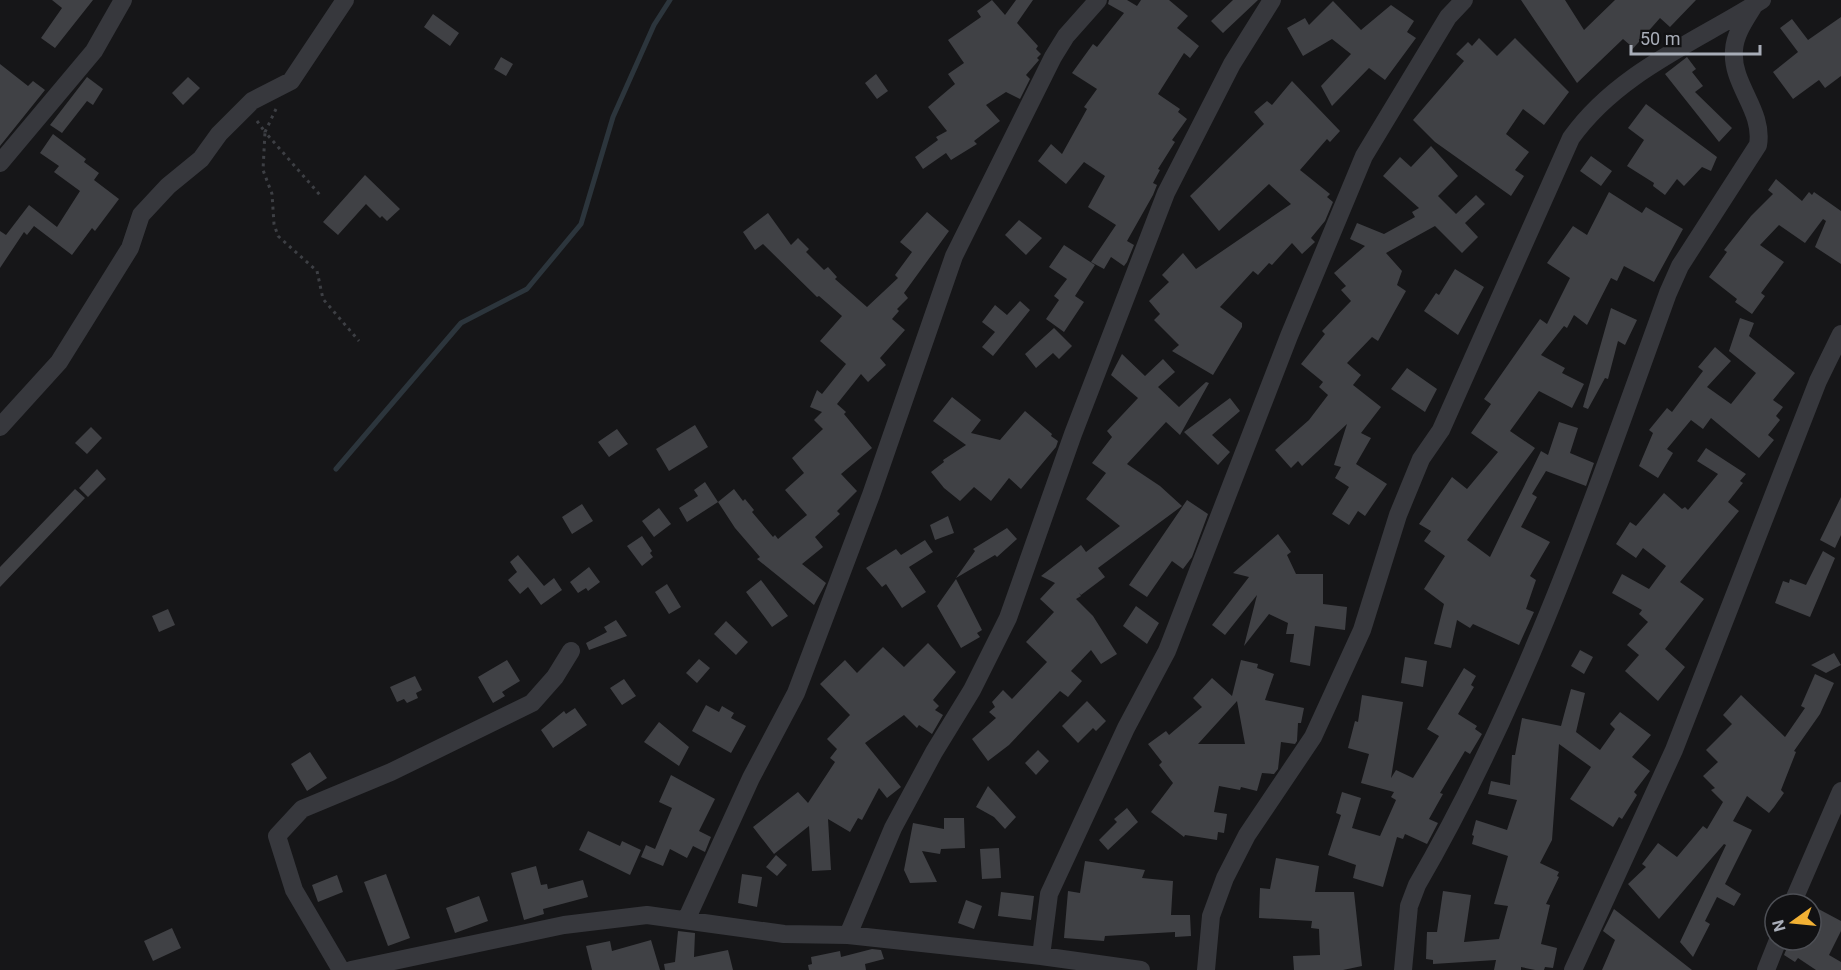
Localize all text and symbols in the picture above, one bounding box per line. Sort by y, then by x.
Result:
scale bar [1631,18,1760,56]
text: 50 m [1640,28,1680,49]
north arrow [1763,892,1823,952]
text: N [1768,918,1790,934]

